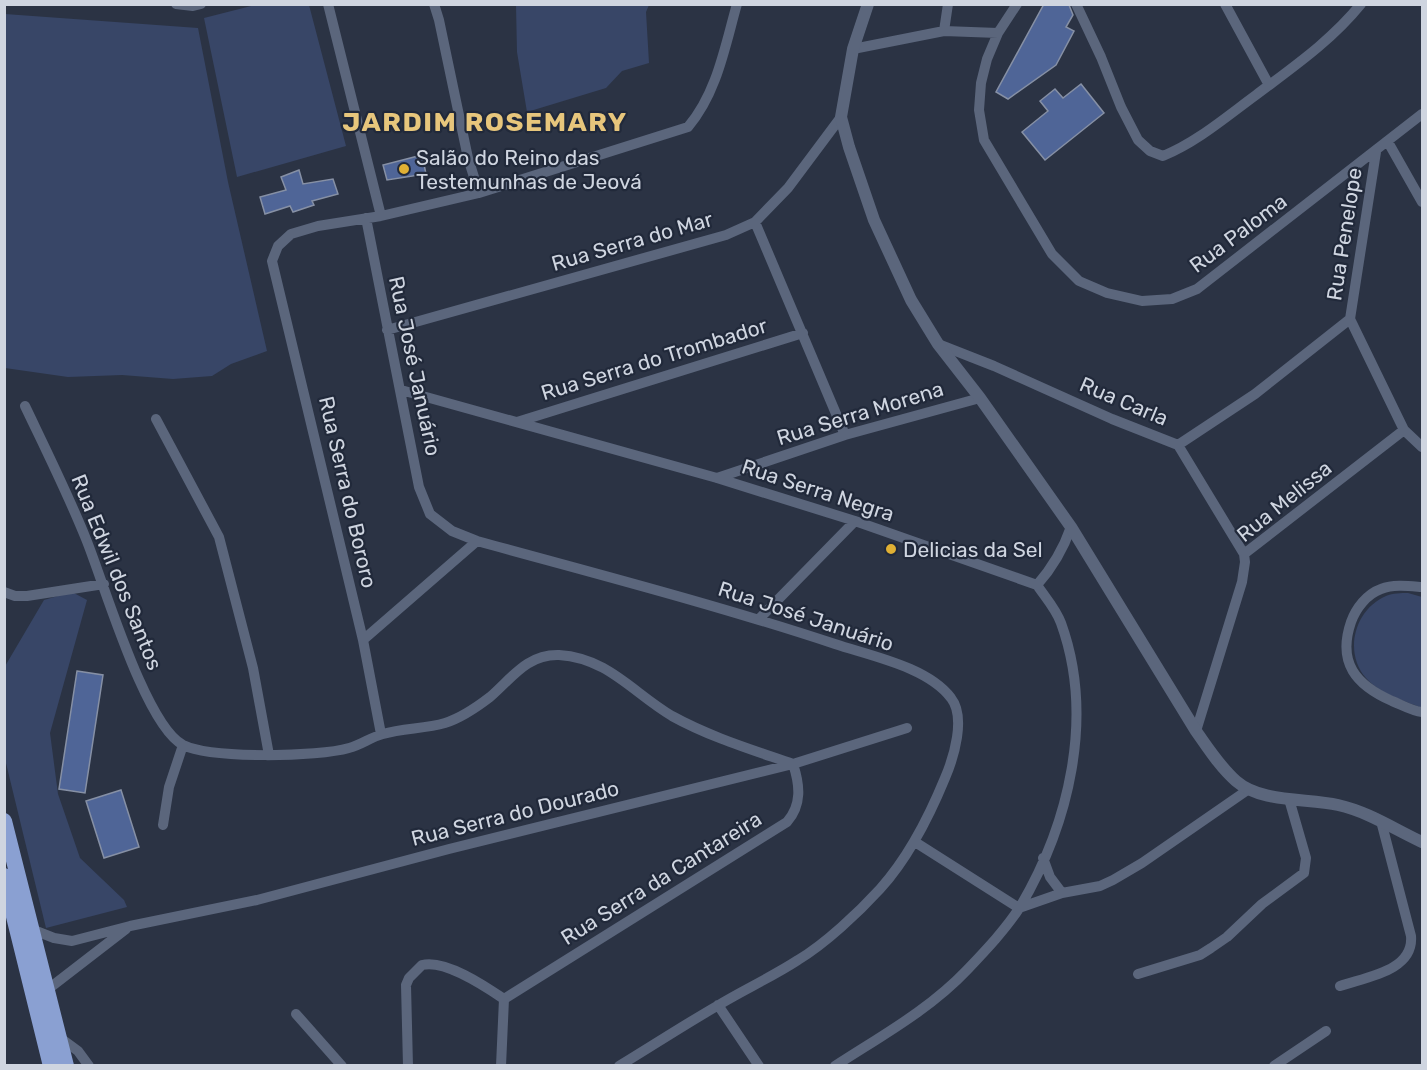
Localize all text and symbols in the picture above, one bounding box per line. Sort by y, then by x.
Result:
district label: JARDIM ROSEMARY [342,106,628,138]
place label: Salão do Reino das Testemunhas de Jeová [416,145,642,194]
marker: Salão do Reino das Testemunhas de Jeová [397,162,411,176]
street label: Rua Penelope [1321,166,1367,302]
street label: Rua Paloma [1184,188,1292,278]
street label: Rua Serra do Mar [549,206,715,276]
street label: Rua José Januário [384,274,446,458]
street label: Rua Serra do Trombador [538,313,770,405]
street label: Rua Carla [1076,371,1172,431]
street label: Rua Serra Morena [774,376,946,450]
street label: Rua Serra do Bororo [314,394,382,590]
street label: Rua Serra Negra [739,454,897,526]
street label: Rua Melissa [1232,455,1336,547]
street label: Rua Edwil dos Santos [66,470,168,674]
place label: Delicias da Sel [903,537,1043,562]
marker: Delicias da Sel [884,542,898,556]
street label: Rua José Januário [715,576,897,656]
street label: Rua Serra do Dourado [408,775,622,851]
street label: Rua Serra da Cantareira [556,806,766,950]

